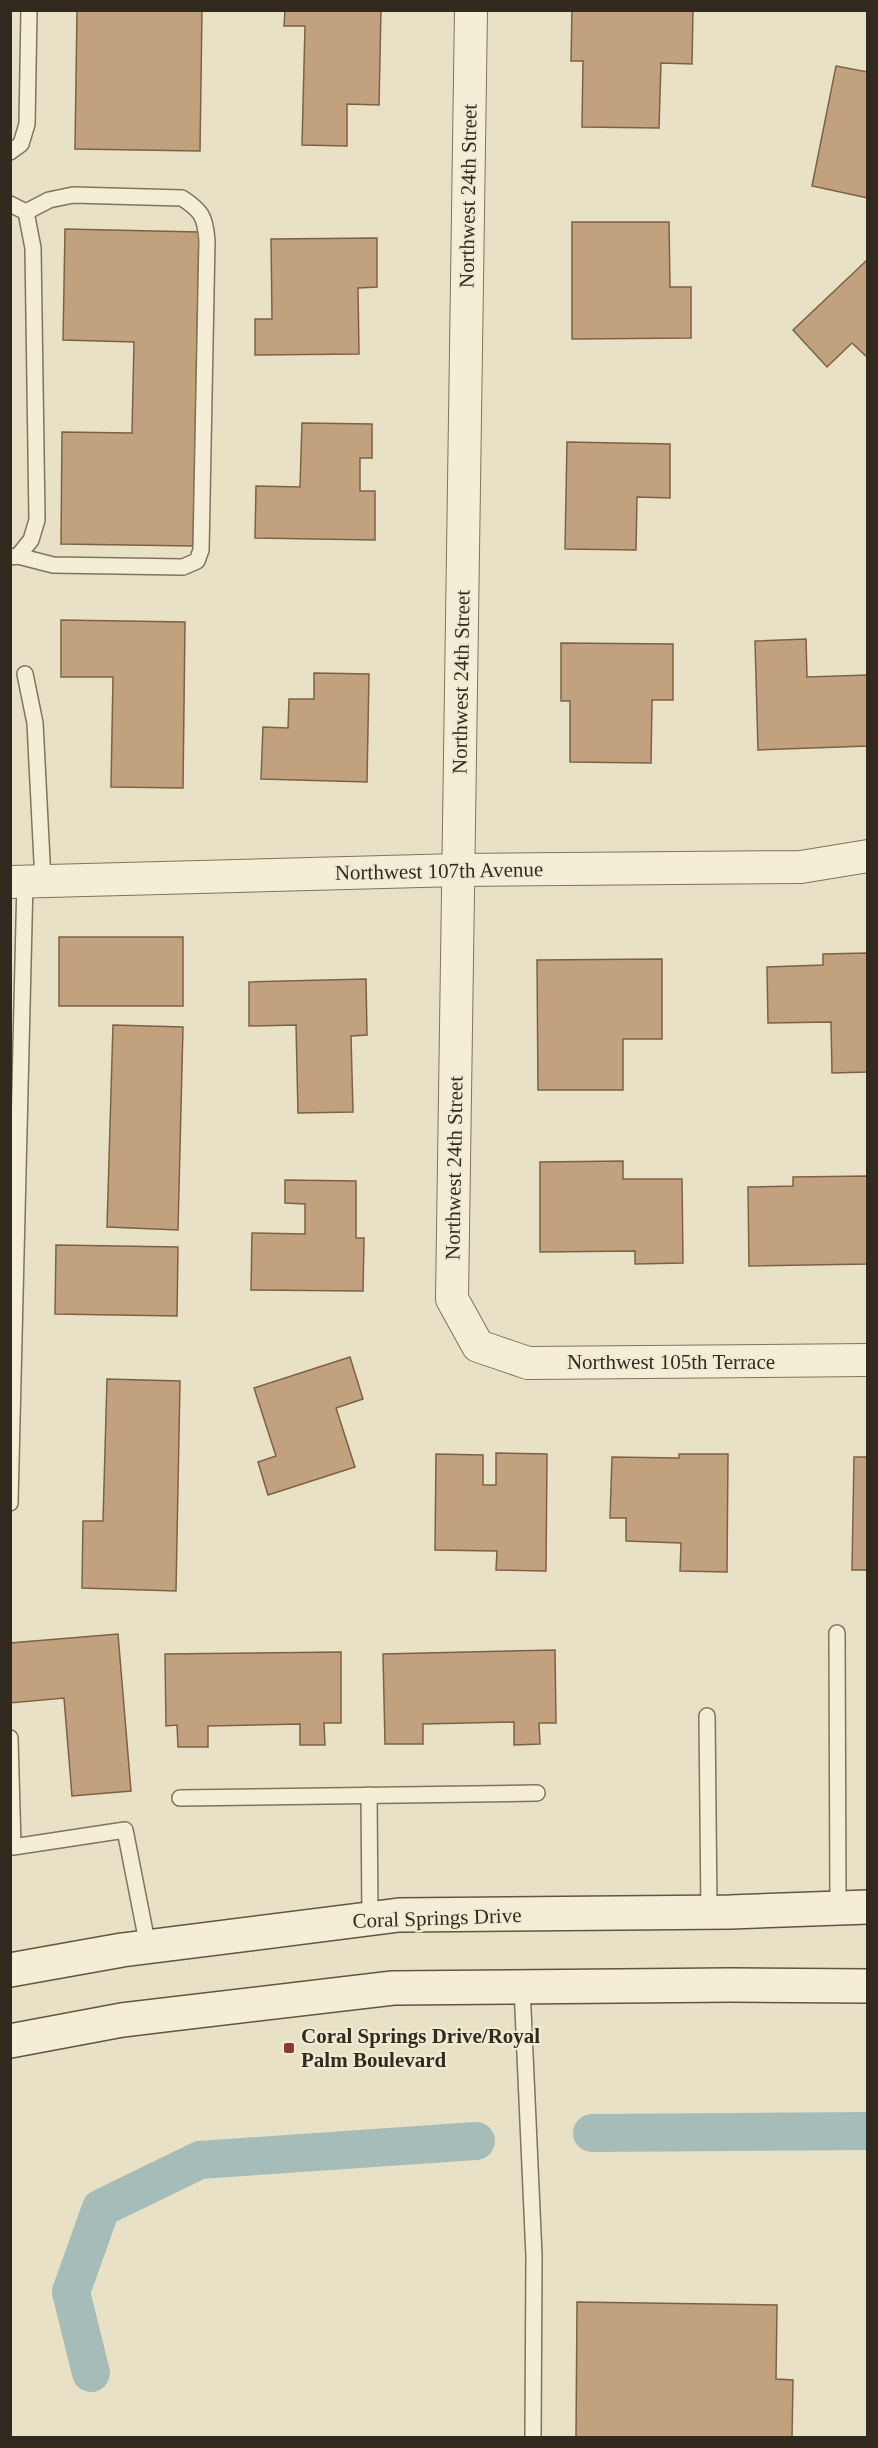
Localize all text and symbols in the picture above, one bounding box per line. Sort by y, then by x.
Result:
street label: Northwest 24th Street [454,103,482,288]
street label: Northwest 24th Street [447,589,475,774]
street label: Northwest 107th Avenue [335,857,543,885]
street label: Northwest 24th Street [440,1075,468,1260]
street label: Northwest 105th Terrace [567,1350,775,1374]
street label: Coral Springs Drive [352,1903,522,1933]
place label: Coral Springs Drive/Royal Palm Boulevard [301,2024,540,2072]
marker: Coral Springs Drive/Royal Palm Boulevard [282,2041,296,2055]

